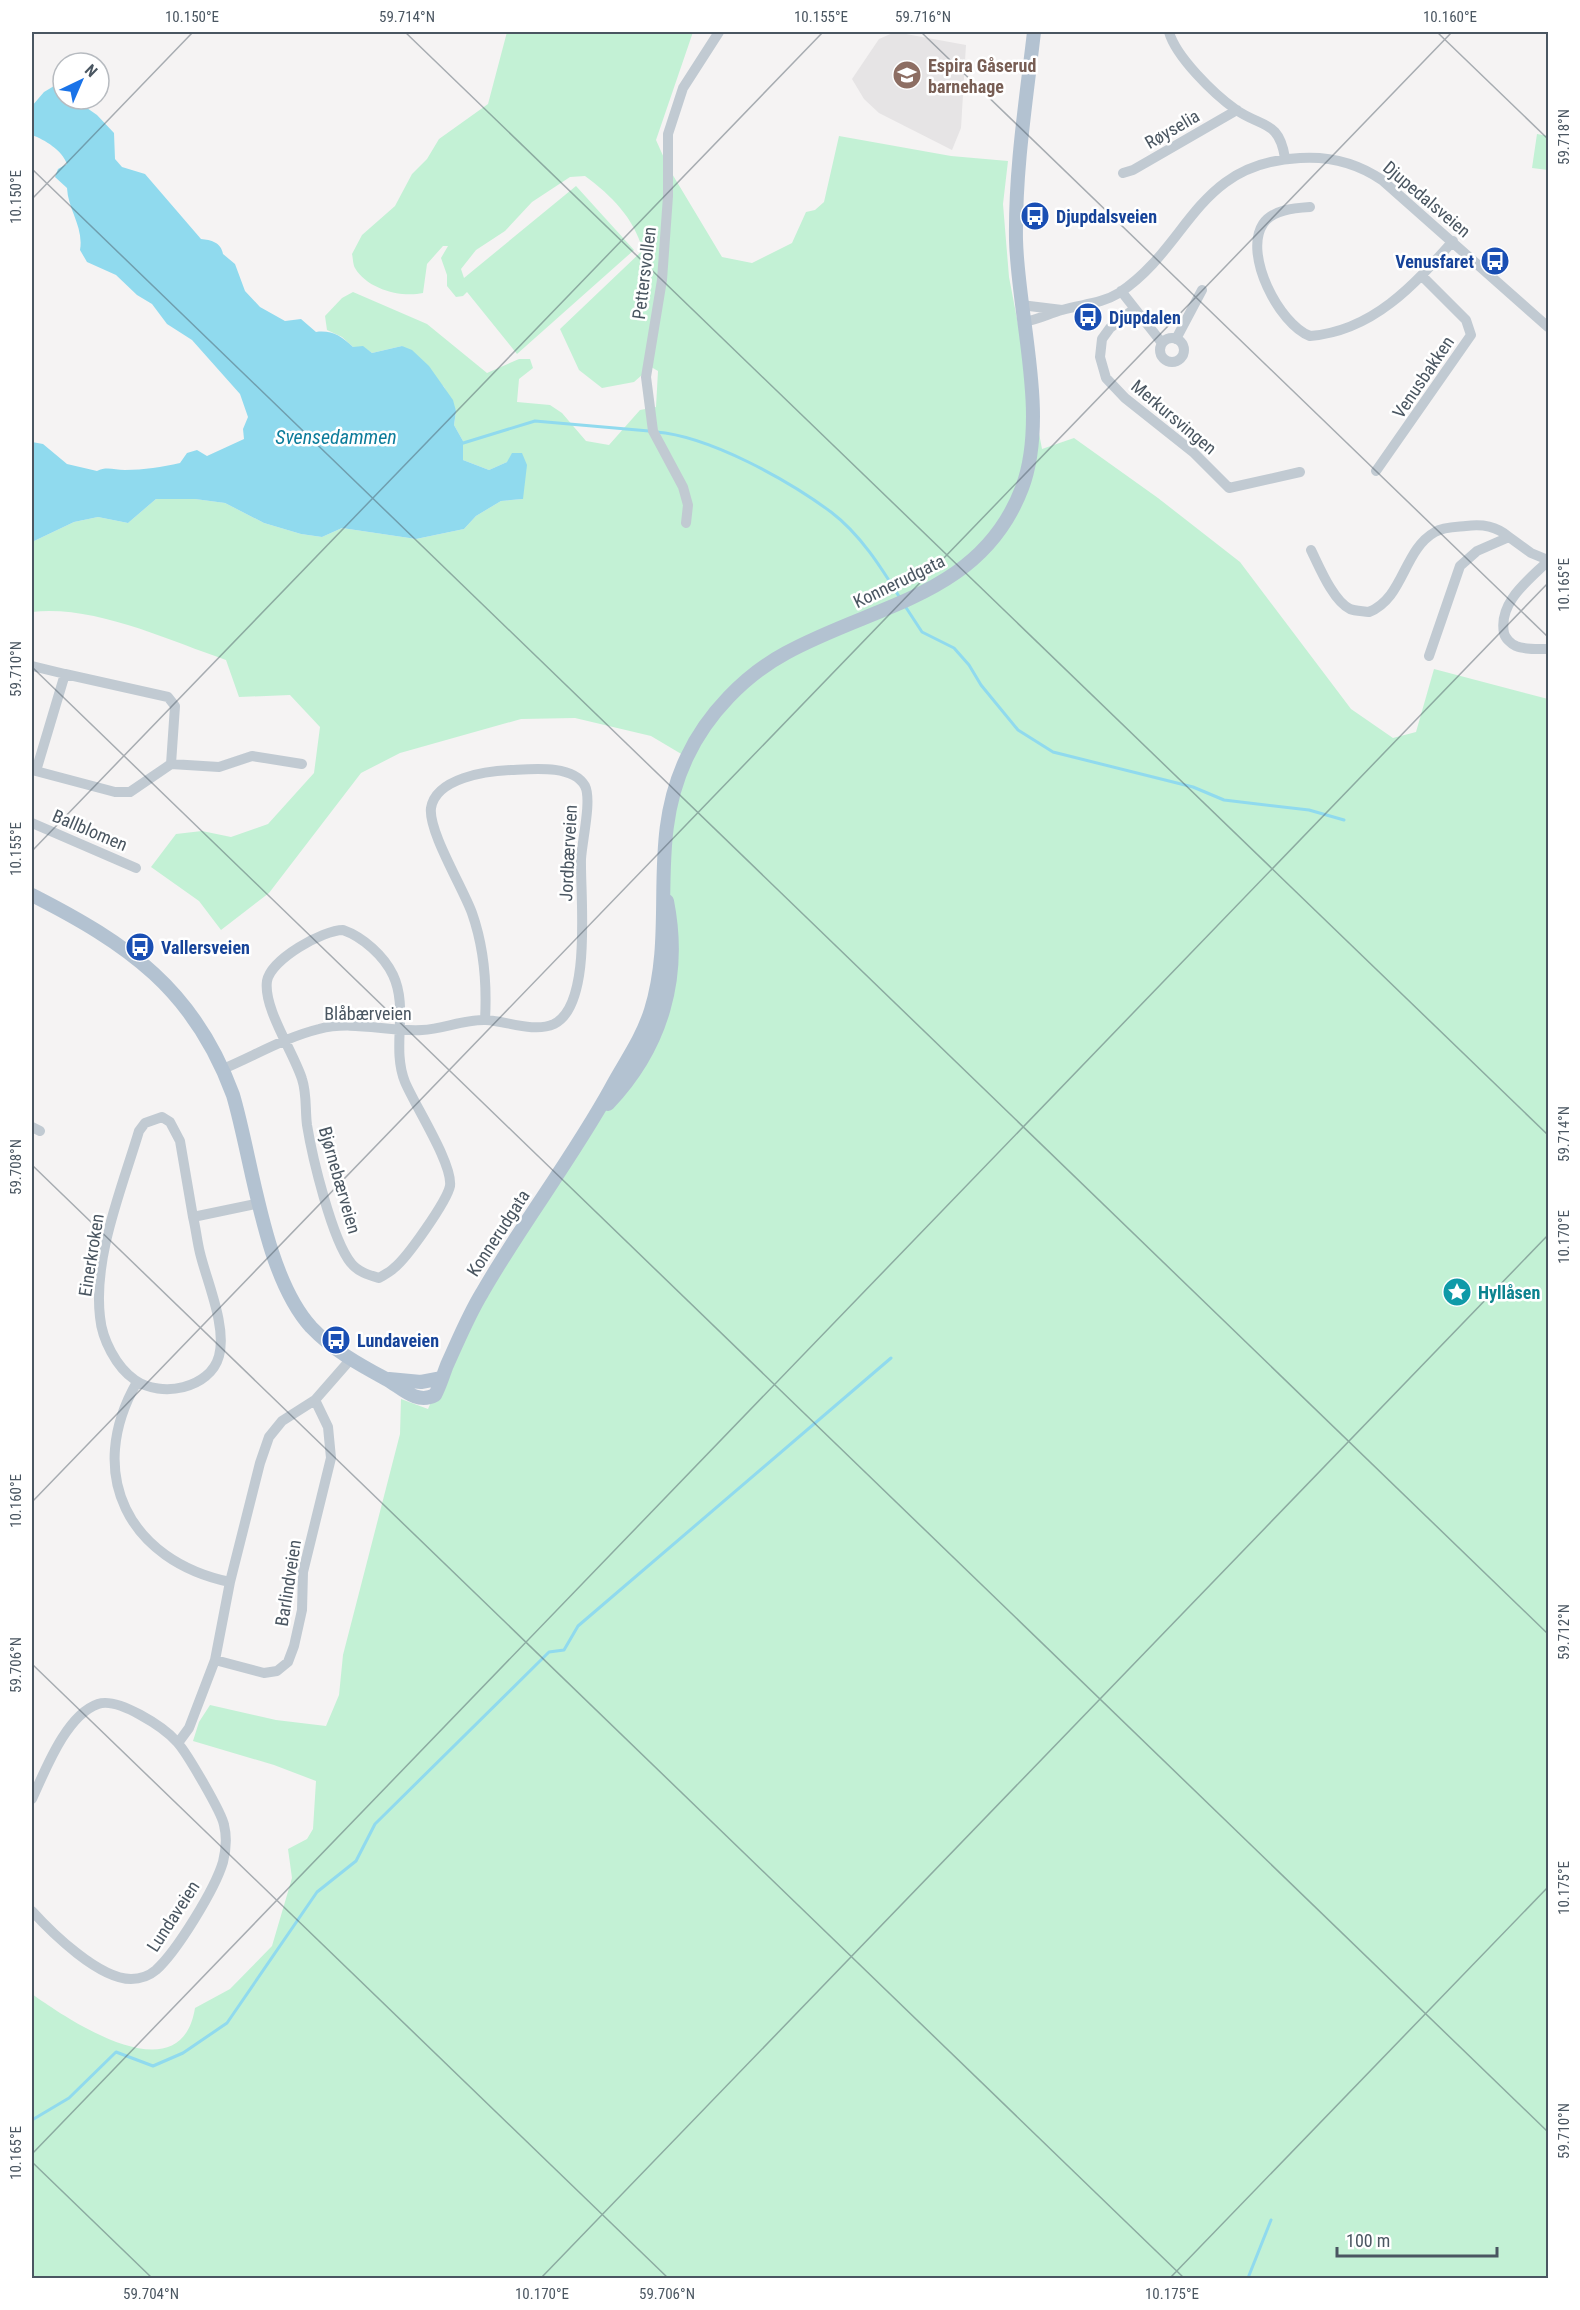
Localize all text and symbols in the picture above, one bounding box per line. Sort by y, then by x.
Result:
text: 10.150°E [165,8,219,26]
text: 59.714°N [379,8,435,26]
text: 10.155°E [794,8,848,26]
text: 59.716°N [895,8,951,26]
text: 10.160°E [1423,8,1477,26]
north arrow [51,51,111,111]
place label: Espira Gåserud barnehage [928,55,1036,97]
school or university icon: Espira Gåserud barnehage [891,59,923,91]
text: N [81,60,101,81]
street label: Røyselia [1141,105,1203,153]
text: 59.718°N [1555,109,1573,165]
street label: Djupedalsveien [1379,156,1475,242]
text: 10.150°E [7,170,25,224]
bus stop icon: Djupdalsveien [1019,200,1051,232]
place label: Djupdalsveien [1056,206,1157,227]
street label: Pettersvollen [628,226,660,320]
bus stop icon: Venusfaret [1479,245,1511,277]
place label: Venusfaret [1395,251,1474,272]
bus stop icon: Djupdalen [1072,301,1104,333]
place label: Djupdalen [1109,307,1181,328]
street label: Venusbakken [1388,332,1458,422]
street label: Merkursvingen [1127,375,1221,459]
water label: Svensedammen [275,425,397,449]
street label: Konnerudgata [850,550,948,612]
text: 10.165°E [1555,558,1573,612]
text: 59.710°N [7,641,25,697]
street label: Jordbærveien [555,804,581,902]
street label: Ballblomen [49,805,131,855]
text: 10.155°E [7,822,25,876]
bus stop icon: Vallersveien [124,931,156,963]
place label: Vallersveien [161,937,250,958]
street label: Blåbærveien [324,1003,412,1024]
text: 59.714°N [1555,1106,1573,1162]
street label: Bjørnebærveien [315,1124,365,1236]
text: 59.708°N [7,1139,25,1195]
street label: Konnerudgata [462,1186,534,1280]
text: 10.170°E [1555,1210,1573,1264]
street label: Einerkroken [74,1212,108,1298]
place icon: Hyllåsen [1441,1276,1473,1308]
place label: Hyllåsen [1478,1282,1540,1303]
bus stop icon: Lundaveien [320,1324,352,1356]
place label: Lundaveien [357,1330,439,1351]
text: 10.160°E [7,1474,25,1528]
street label: Barlindveien [271,1538,305,1628]
text: 59.712°N [1555,1604,1573,1660]
text: 59.706°N [7,1637,25,1693]
text: 10.175°E [1555,1861,1573,1915]
street label: Lundaveien [142,1877,204,1955]
text: 59.710°N [1555,2103,1573,2159]
text: 10.165°E [7,2126,25,2180]
scale bar [1337,2220,1498,2258]
text: 100 m [1346,2230,1390,2251]
text: 59.704°N [123,2285,179,2303]
text: 10.170°E [515,2285,569,2303]
text: 59.706°N [639,2285,695,2303]
text: 10.175°E [1145,2285,1199,2303]

